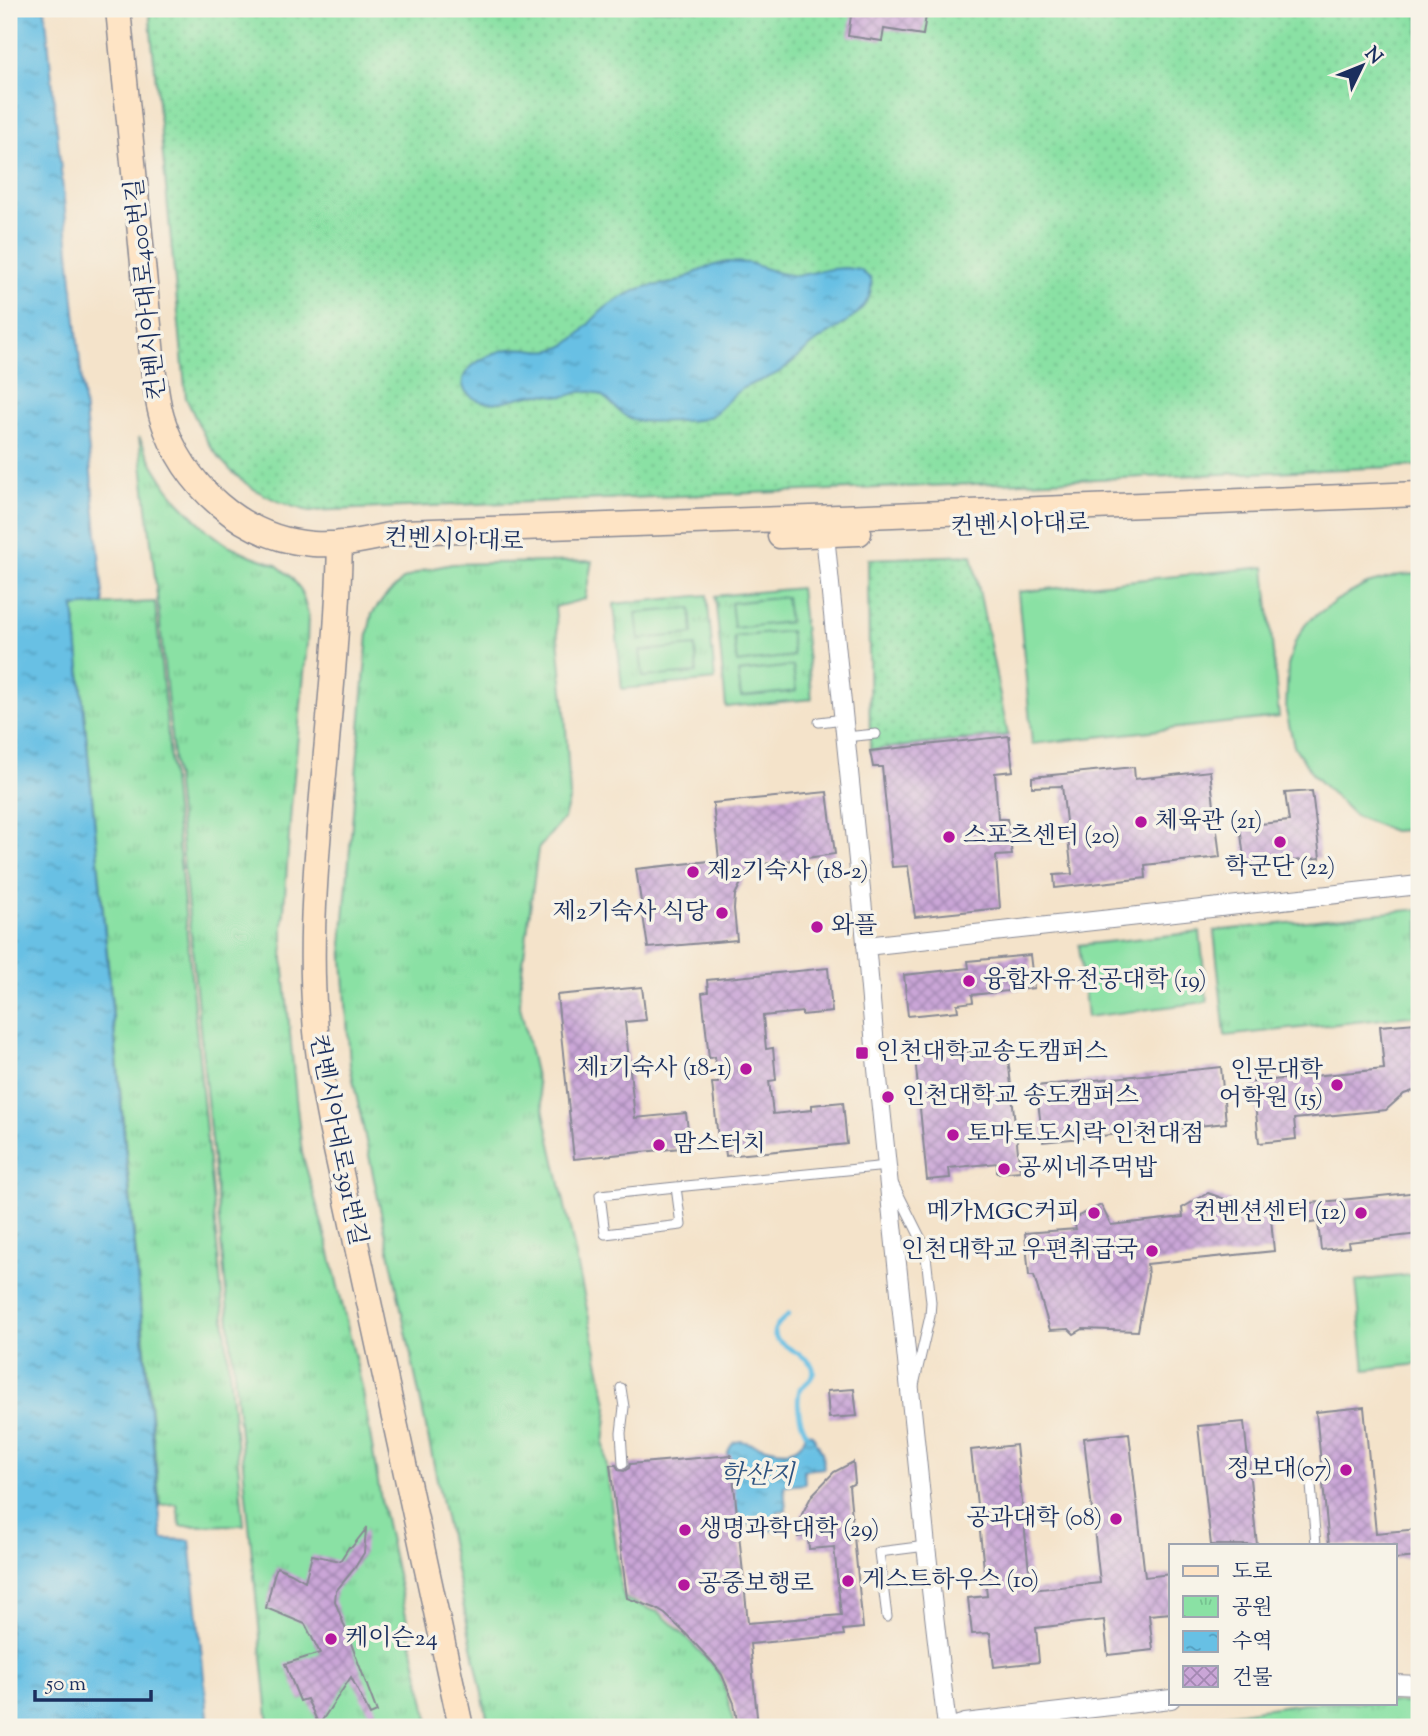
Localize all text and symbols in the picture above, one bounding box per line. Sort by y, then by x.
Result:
north arrow [1326,32,1396,102]
text: N [1358,41,1388,71]
street label: 컨벤시아대로400번길 [118,176,176,402]
street label: 컨벤시아대로 [950,507,1090,545]
street label: 컨벤시아대로 [384,522,524,560]
place label: 체육관 (21) [1155,805,1262,839]
marker: 체육관 (21) [1133,814,1149,830]
place label: 스포츠센터 (20) [963,820,1120,854]
marker: 스포츠센터 (20) [941,829,957,845]
marker: 학군단 (22) [1272,834,1288,850]
place label: 학군단 (22) [1225,851,1335,885]
place label: 제2기숙사 (18-2) [707,855,869,889]
marker: 제2기숙사 (18-2) [685,864,701,880]
place label: 제2기숙사 식당 [553,896,709,930]
marker: 제2기숙사 식당 [714,905,730,921]
place label: 와플 [831,910,877,944]
marker: 와플 [809,919,825,935]
place label: 융합자유전공대학 (19) [983,964,1206,998]
marker: 융합자유전공대학 (19) [961,973,977,989]
street label: 컨벤시아대로391번길 [300,1031,374,1249]
place label: 인천대학교송도캠퍼스 [876,1036,1108,1070]
marker: 인천대학교송도캠퍼스 [854,1045,870,1061]
place label: 제1기숙사 (18-1) [576,1052,732,1086]
place label: 인문대학 어학원 (15) [1219,1054,1324,1116]
marker: 제1기숙사 (18-1) [738,1061,754,1077]
marker: 인문대학 어학원 (15) [1329,1077,1345,1093]
place label: 인천대학교 송도캠퍼스 [902,1080,1139,1114]
marker: 인천대학교 송도캠퍼스 [880,1089,896,1105]
place label: 토마토도시락 인천대점 [967,1118,1204,1152]
marker: 토마토도시락 인천대점 [945,1127,961,1143]
place label: 맘스터치 [673,1128,766,1162]
marker: 맘스터치 [651,1137,667,1153]
place label: 공씨네주먹밥 [1018,1152,1157,1186]
marker: 공씨네주먹밥 [996,1161,1012,1177]
place label: 메가MGC커피 [927,1196,1080,1230]
place label: 컨벤션센터 (12) [1193,1196,1347,1230]
marker: 메가MGC커피 [1086,1205,1102,1221]
marker: 컨벤션센터 (12) [1353,1205,1369,1221]
place label: 인천대학교 우편취급국 [901,1234,1138,1268]
marker: 인천대학교 우편취급국 [1144,1243,1160,1259]
place label: 정보대(07) [1227,1453,1332,1487]
water label: 학산지 [719,1458,797,1495]
marker: 정보대(07) [1338,1462,1354,1478]
place label: 공과대학 (08) [967,1502,1102,1536]
marker: 공과대학 (08) [1108,1511,1124,1527]
place label: 생명과학대학 (29) [699,1513,879,1547]
marker: 생명과학대학 (29) [677,1522,693,1538]
legend [1169,1544,1396,1704]
text: 도로 [1232,1558,1273,1588]
place label: 게스트하우스 (10) [862,1564,1039,1598]
place label: 공중보행로 [698,1568,814,1602]
marker: 게스트하우스 (10) [840,1573,856,1589]
marker: 공중보행로 [676,1577,692,1593]
text: 공원 [1232,1594,1273,1624]
place label: 케이슨24 [345,1622,438,1656]
text: 수역 [1232,1628,1273,1658]
marker: 케이슨24 [323,1631,339,1647]
scale bar [35,1659,150,1703]
text: 건물 [1232,1664,1273,1694]
text: 50 m [45,1670,86,1700]

